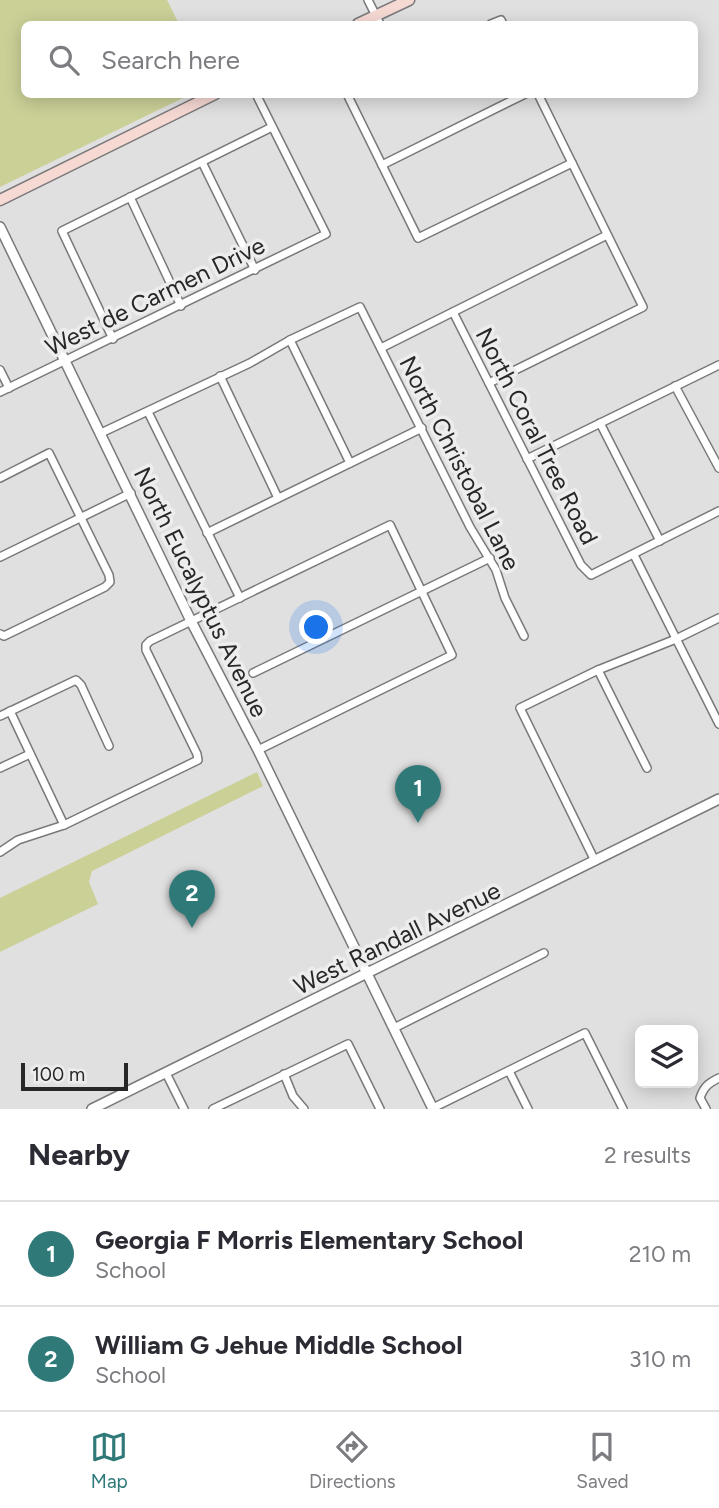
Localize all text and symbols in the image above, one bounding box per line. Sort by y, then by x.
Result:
search box [21,21,698,98]
icon: search [45,41,83,79]
text: Search here [101,44,240,76]
street label: West de Carmen Drive [41,230,269,362]
street label: North Coral Tree Road [470,323,604,549]
street label: North Christobal Lane [393,351,527,575]
street label: North Eucalyptus Avenue [128,462,274,722]
your location [299,610,333,644]
pin: 1 [395,765,441,823]
pin: 2 [169,870,215,928]
street label: West Randall Avenue [289,875,505,1001]
map controls [635,1025,698,1088]
button: layers [635,1025,698,1088]
scale bar [21,1060,128,1092]
text: 100 m [32,1063,85,1086]
text: Nearby [28,1136,130,1173]
text: 2 results [604,1141,691,1169]
text: Georgia F Morris Elementary School [95,1224,523,1256]
text: 1 [46,1240,56,1268]
text: 210 m [629,1240,691,1268]
text: School [95,1256,166,1284]
text: William G Jehue Middle School [95,1329,463,1361]
text: 2 [44,1345,58,1373]
text: 310 m [629,1345,691,1373]
text: School [95,1361,166,1389]
tab: Map [90,1428,128,1493]
tab: Directions [309,1428,396,1493]
tab: Saved [576,1428,629,1493]

